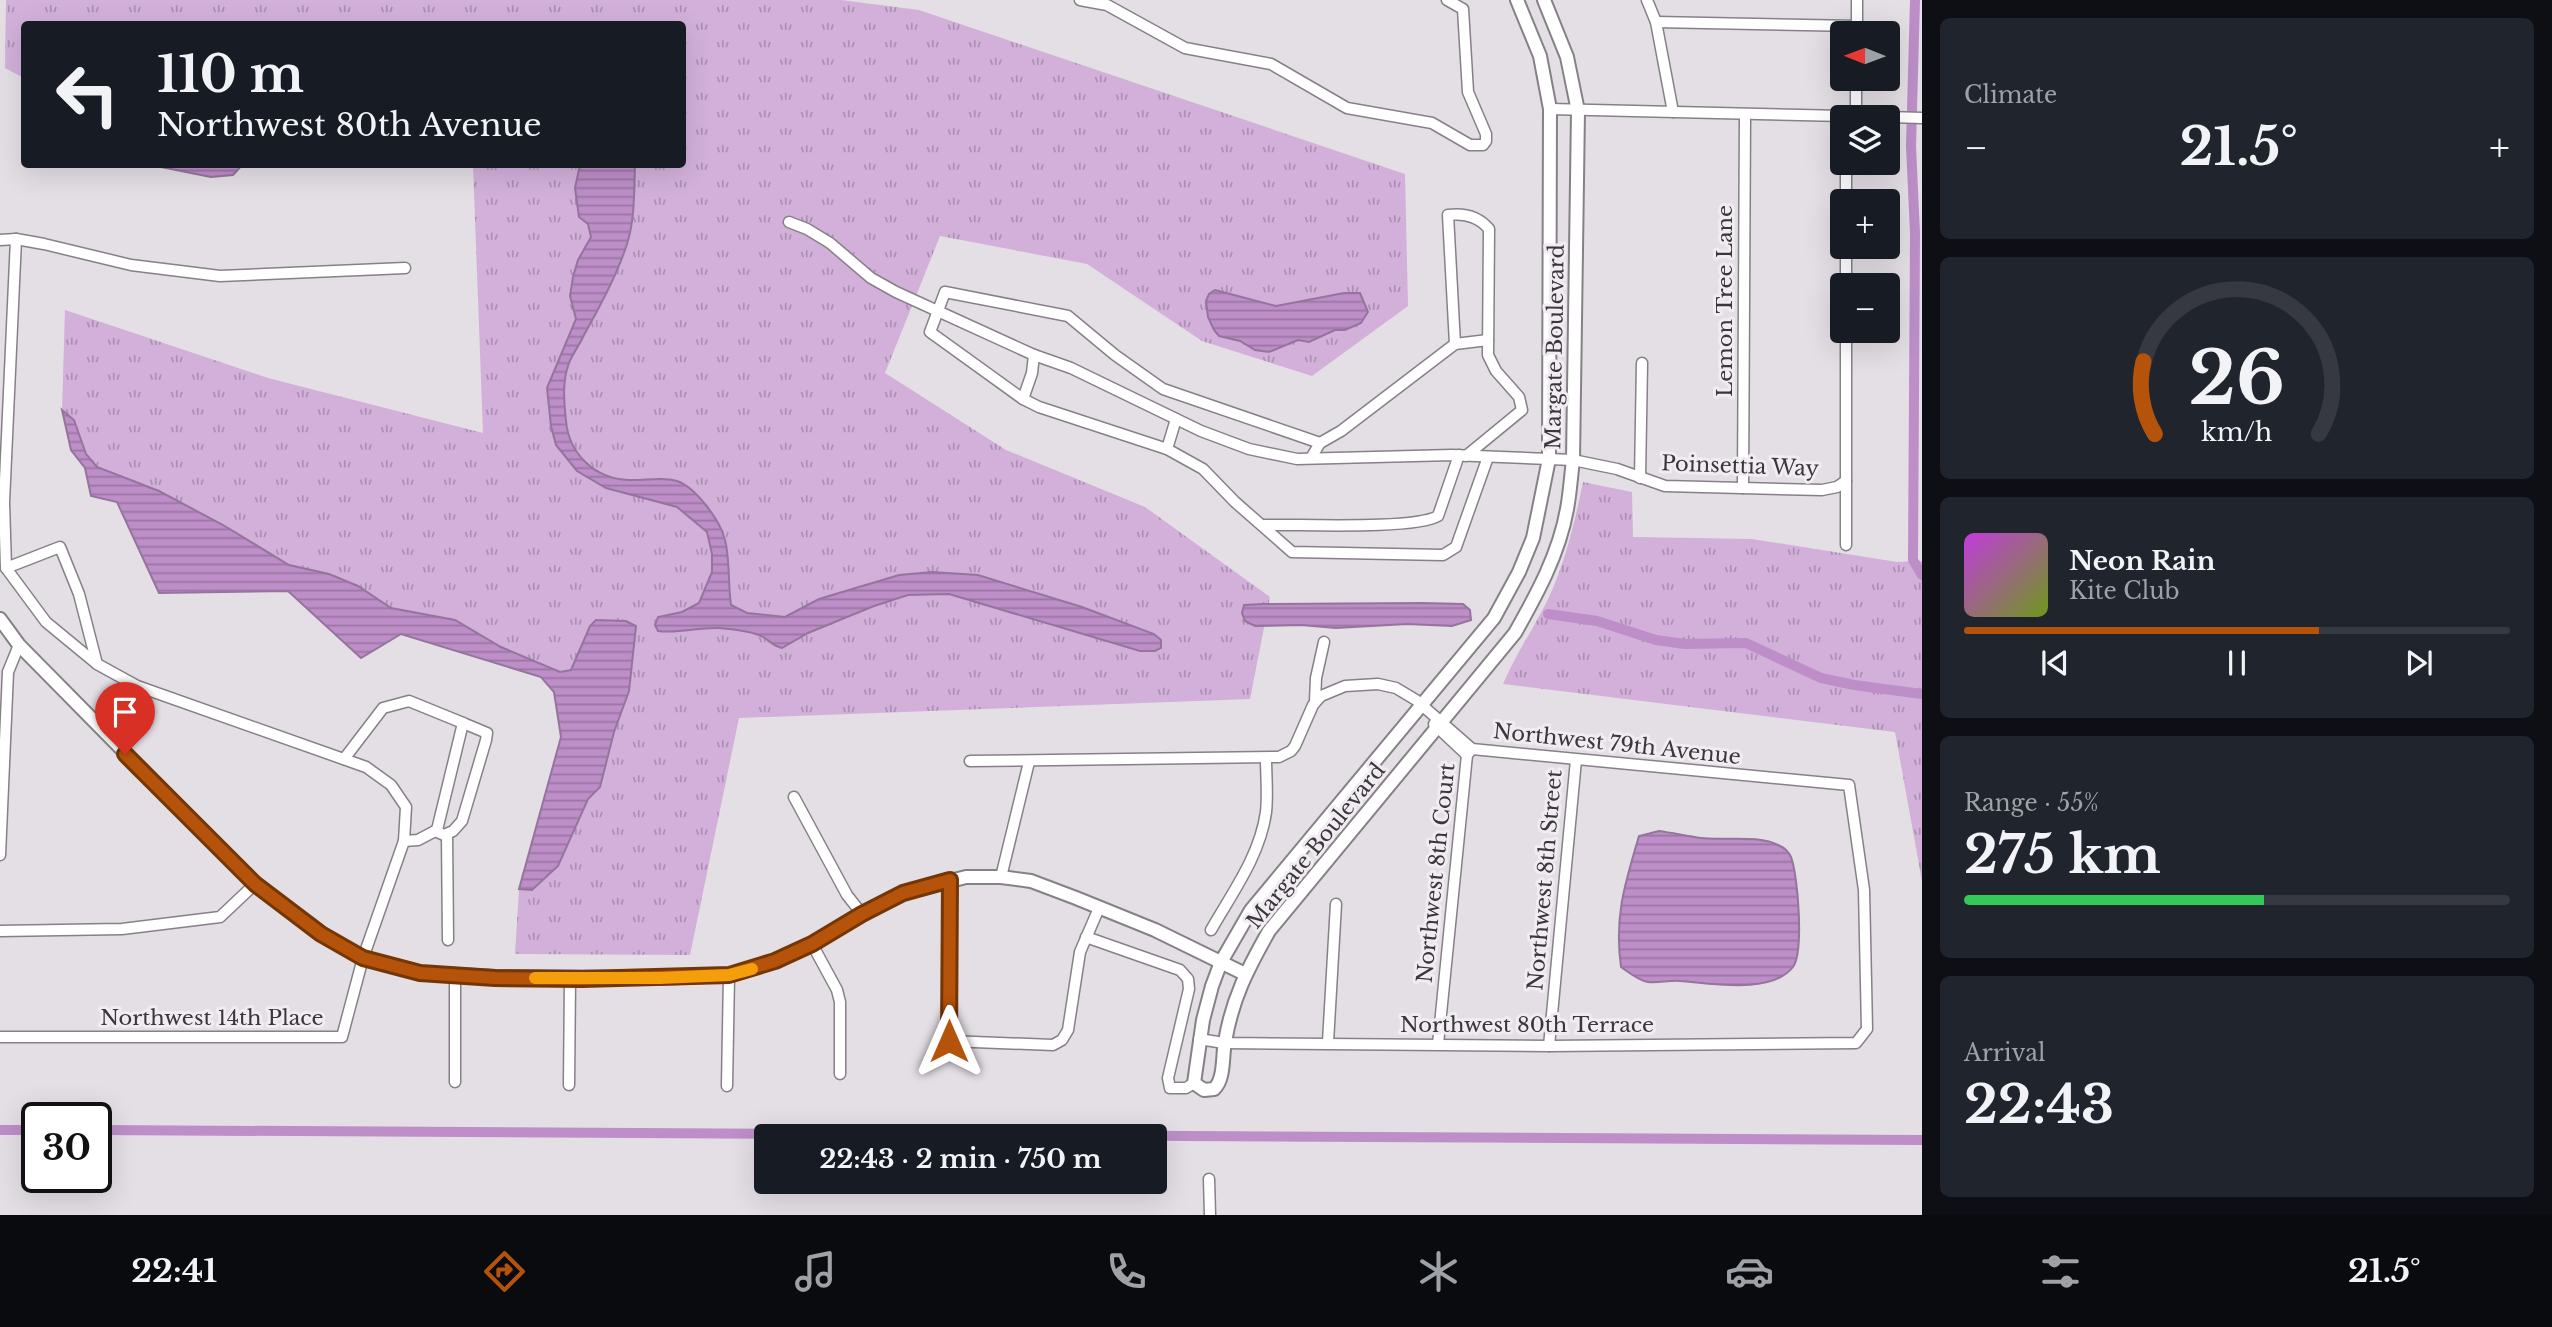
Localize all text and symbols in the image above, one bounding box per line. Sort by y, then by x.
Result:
north arrow [1830,21,1900,91]
map controls [1830,21,1900,343]
text: 110 m [157,44,304,105]
icon: left [42,49,133,140]
text: Climate [1964,81,2057,109]
text: Northwest 80th Avenue [157,105,542,145]
button: layers [1830,105,1900,175]
text: 21.5° [2179,115,2298,179]
text: − [1964,124,1988,171]
text: + [2489,124,2510,171]
button: + [1830,189,1900,259]
street label: Lemon Tree Lane [1712,205,1738,397]
street label: Margate Boulevard [1540,244,1570,450]
button: − [1830,273,1900,343]
text: 26 [2189,334,2285,425]
text: km/h [2202,417,2272,448]
street label: Poinsettia Way [1661,450,1820,482]
text: Neon Rain [2069,545,2215,577]
text: Kite Club [2069,577,2180,605]
icon: previous [2036,644,2074,682]
icon: pause [2218,644,2256,682]
icon: next [2400,644,2438,682]
pin [95,682,155,754]
icon: arrive [106,693,144,731]
street label: Northwest 79th Avenue [1492,718,1742,770]
street label: Margate Boulevard [1241,758,1391,934]
street label: Northwest 8th Court [1412,762,1460,984]
street label: Northwest 8th Street [1522,769,1568,991]
text: Range · 55% [1964,789,2099,817]
text: 275 km [1964,823,2161,887]
position arrow [912,1004,986,1078]
street label: Northwest 14th Place [100,1005,324,1031]
street label: Northwest 80th Terrace [1400,1012,1654,1038]
text: Arrival [1964,1039,2045,1067]
text: 22:43 [1964,1073,2114,1137]
speed limit sign: 30 [21,1102,112,1193]
text: 22:43 · 2 min · 750 m [819,1143,1102,1175]
icon: directions [480,1247,529,1296]
icon: music [791,1247,840,1296]
icon: phone [1102,1247,1151,1296]
icon: climate [1414,1247,1463,1296]
icon: car [1725,1247,1774,1296]
icon: filters [2036,1247,2085,1296]
text: 22:41 [131,1251,217,1291]
text: 21.5° [2348,1251,2421,1291]

